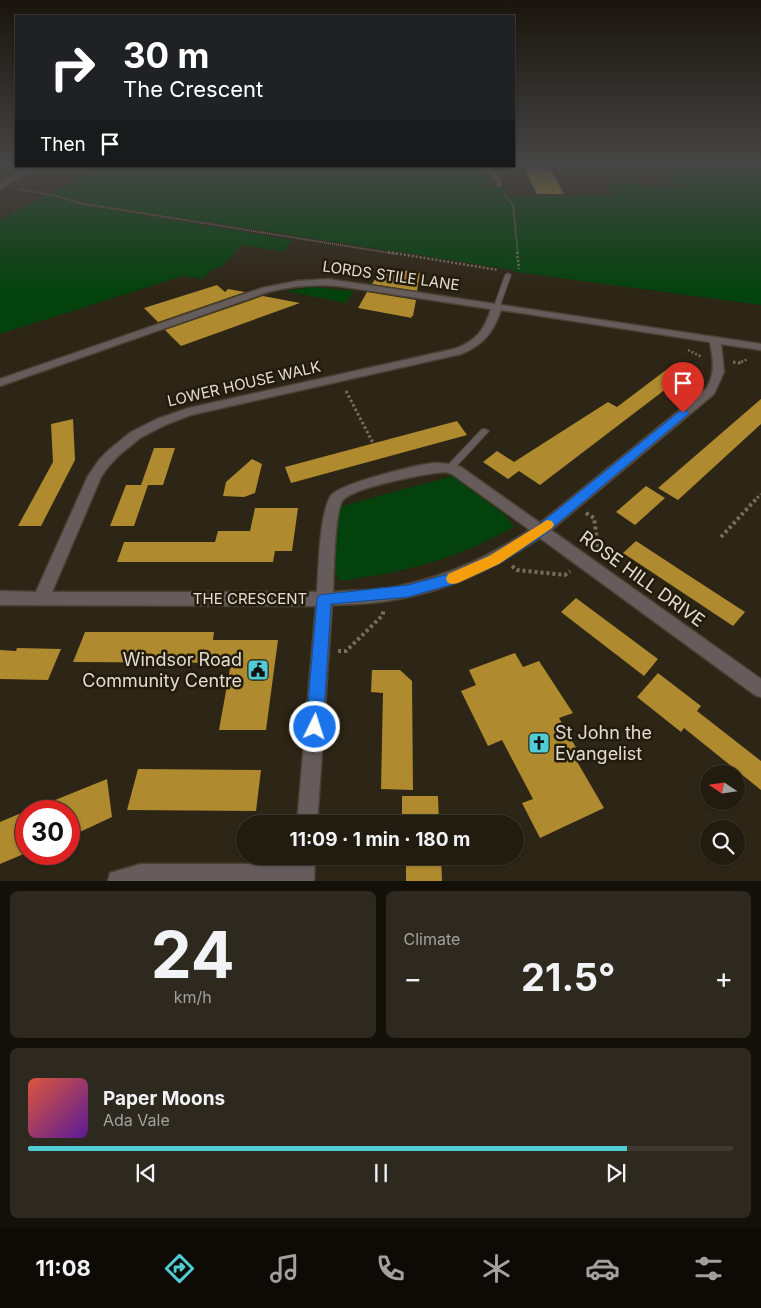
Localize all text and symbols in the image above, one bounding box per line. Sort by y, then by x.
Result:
text: 30 m [123,34,209,76]
icon: right [40,35,105,100]
text: The Crescent [123,76,263,102]
icon: arrive [96,130,124,158]
text: Then [40,133,86,156]
street label: LORDS STILE LANE [321,256,461,295]
street label: LOWER HOUSE WALK [165,357,322,410]
pin [662,362,704,413]
icon: arrive [669,369,697,397]
street label: ROSE HILL DRIVE [576,526,709,631]
street label: THE CRESCENT [193,589,307,608]
place label: Windsor Road Community Centre [82,649,242,691]
public building icon: Windsor Road Community Centre [246,658,270,682]
position arrow [288,700,340,752]
place label: St John the Evangelist [555,722,652,764]
church icon: St John the Evangelist [527,731,551,755]
north arrow [700,765,745,810]
map controls [700,765,745,865]
speed limit sign: 30 [15,800,80,865]
button: search [700,820,745,865]
text: 11:09 · 1 min · 180 m [290,828,470,851]
text: 24 [151,915,235,994]
text: Climate [404,929,460,949]
text: 21.5° [521,954,615,1000]
text: − [404,961,422,995]
text: + [714,961,733,995]
text: km/h [174,987,212,1007]
text: Paper Moons [103,1087,225,1110]
text: Ada Vale [103,1110,170,1130]
icon: previous [132,1159,160,1187]
icon: pause [367,1159,395,1187]
icon: next [602,1159,630,1187]
icon: directions [162,1251,197,1286]
icon: music [267,1251,302,1286]
icon: phone [373,1251,408,1286]
icon: climate [479,1251,514,1286]
icon: car [585,1251,620,1286]
icon: filters [691,1251,726,1286]
text: 11:08 [35,1255,91,1281]

